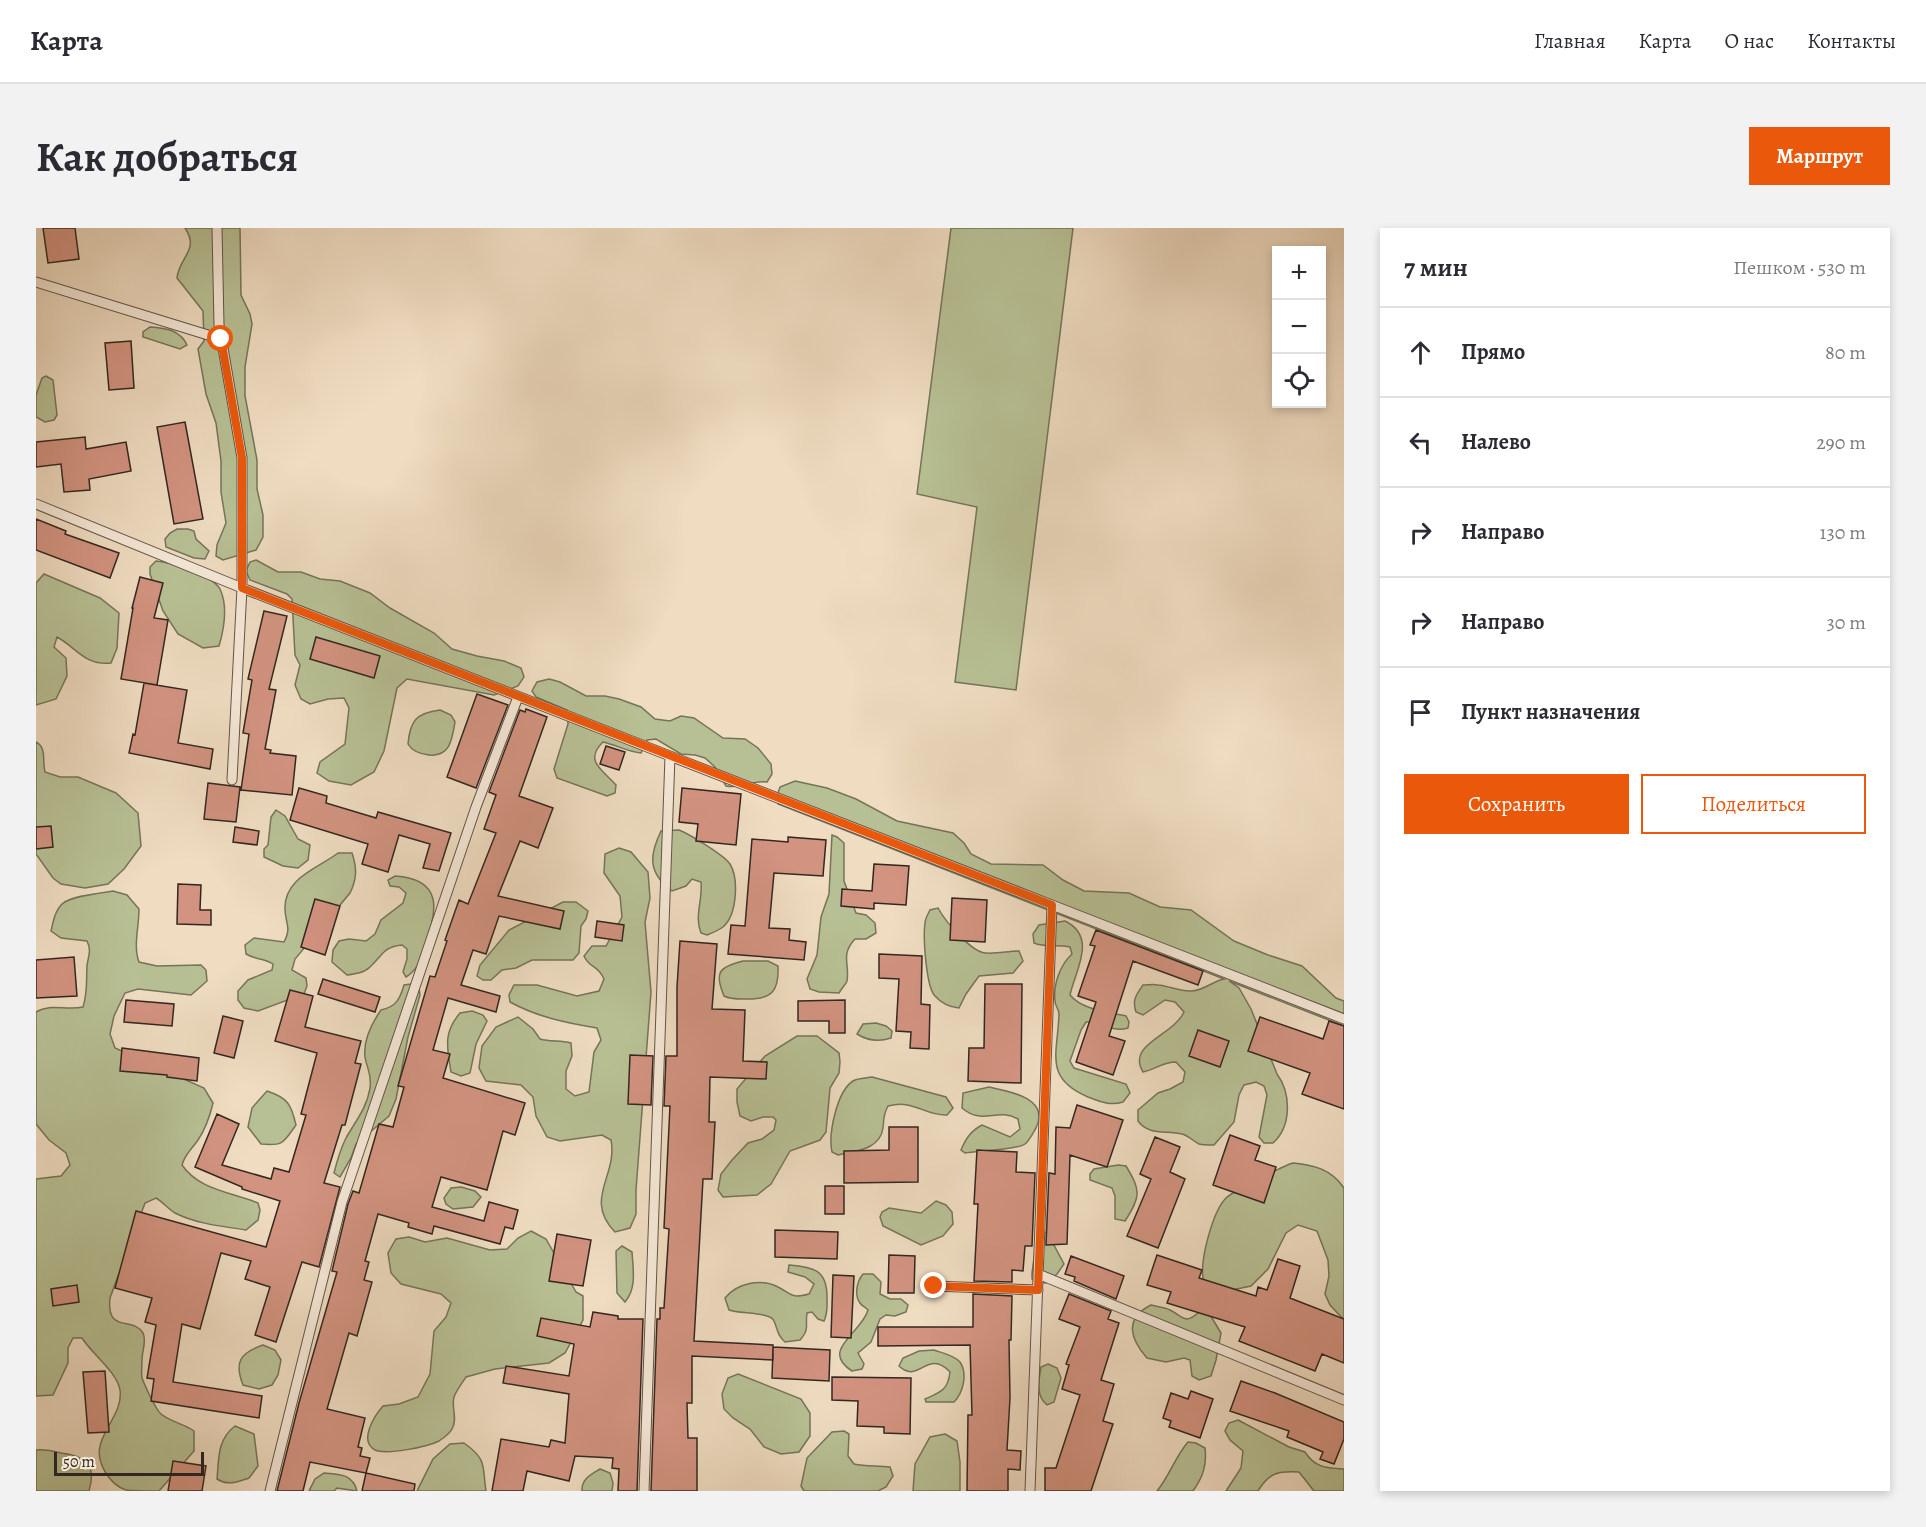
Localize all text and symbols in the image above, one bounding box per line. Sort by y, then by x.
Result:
text: Карта [30,22,103,60]
text: Главная [1534,27,1606,55]
text: Карта [1639,27,1691,55]
text: О нас [1724,27,1774,55]
text: Контакты [1807,27,1896,55]
button: Маршрут [1749,127,1890,185]
text: Как добраться [36,128,298,185]
map controls [1272,246,1326,408]
button: + [1272,246,1326,300]
text: 7 мин [1404,250,1468,285]
text: Пешком · 530 m [1733,254,1866,281]
button: − [1272,300,1326,354]
route start [207,325,233,351]
icon: ahead [1404,336,1437,369]
text: Прямо [1461,337,1525,367]
text: 80 m [1825,339,1866,366]
button: locate [1272,354,1326,408]
icon: left [1404,426,1437,459]
text: Налево [1461,427,1531,457]
text: 290 m [1816,429,1866,456]
icon: right [1404,516,1437,549]
text: Направо [1461,517,1544,547]
text: 130 m [1820,519,1866,546]
icon: right [1404,606,1437,639]
text: Направо [1461,607,1544,637]
text: 30 m [1826,609,1866,636]
icon: arrive [1404,696,1437,729]
text: Пункт назначения [1461,697,1640,727]
button: Сохранить [1404,774,1629,834]
button: Поделиться [1641,774,1866,834]
route end [920,1272,946,1298]
scale bar [54,1449,204,1476]
text: 50 m [63,1451,95,1473]

